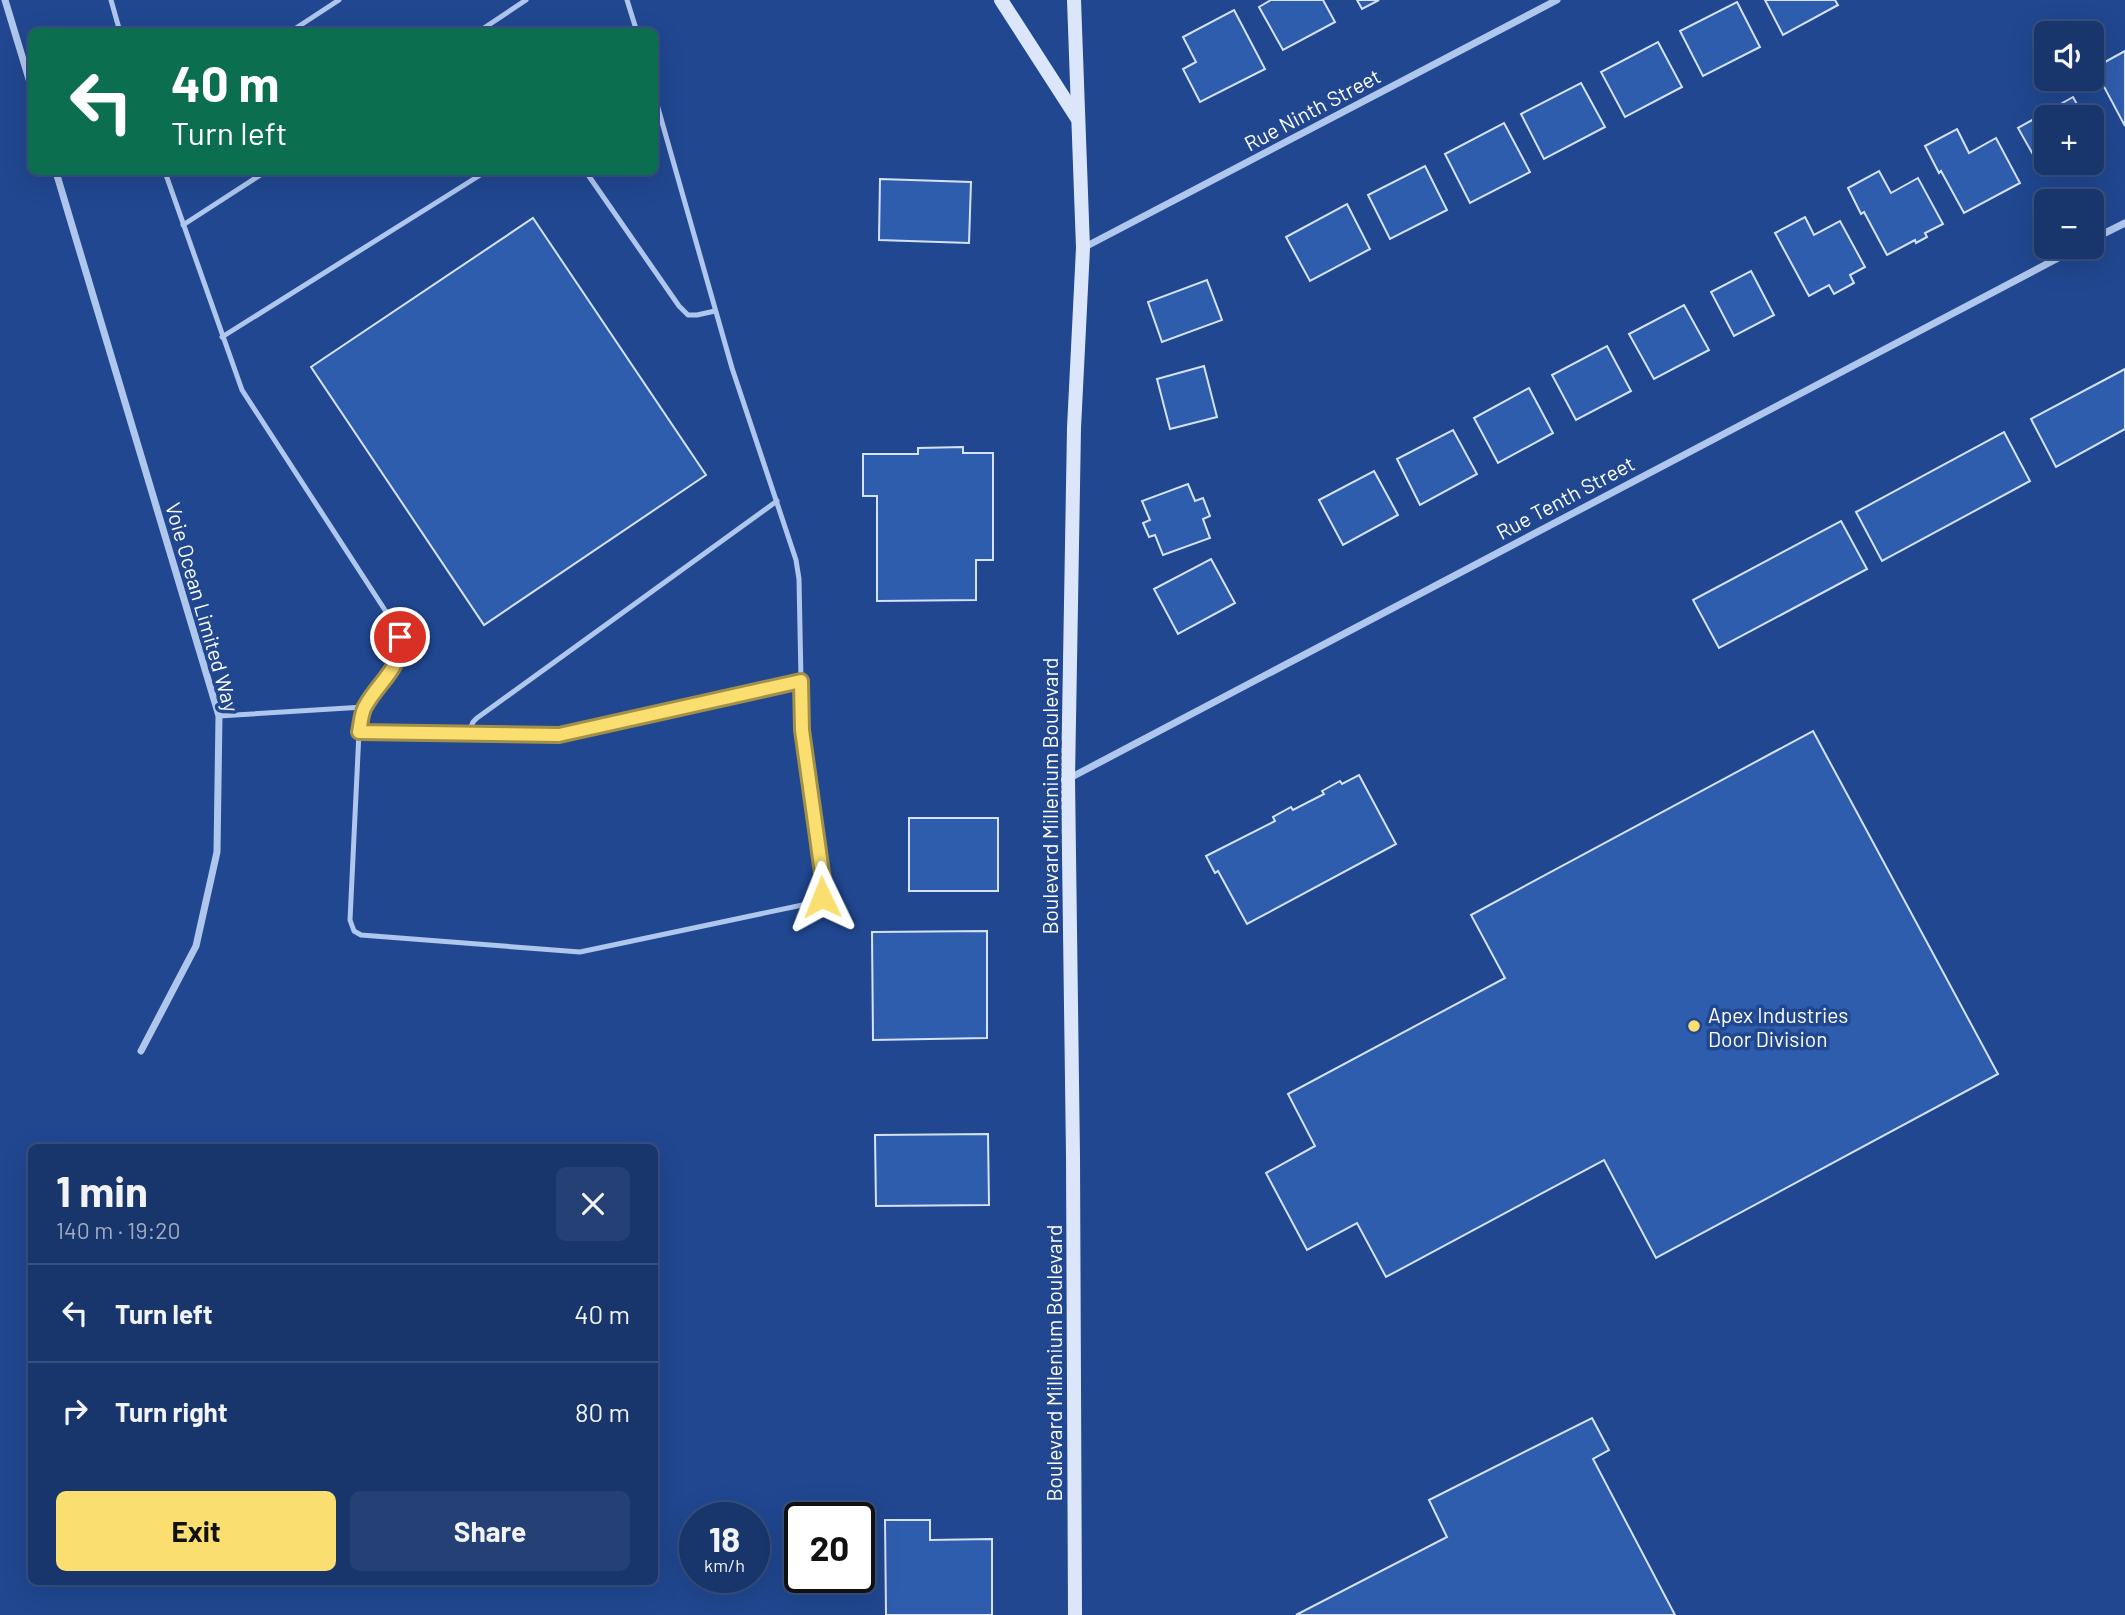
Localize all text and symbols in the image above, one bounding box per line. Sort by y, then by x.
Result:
map controls [2034,21,2104,259]
button: sound [2034,21,2104,91]
text: 40 m [171,53,279,112]
icon: left [56,56,147,147]
street label: Rue Ninth Street [1240,63,1384,155]
button: + [2034,105,2104,175]
text: Turn left [171,113,288,151]
button: − [2034,189,2104,259]
street label: Rue Tenth Street [1492,450,1638,544]
street label: Voie Ocean Limited Way [161,499,245,715]
pin [370,607,430,667]
icon: arrive [381,618,419,656]
street label: Boulevard Millenium Boulevard [1037,657,1062,935]
position arrow [785,860,859,934]
place label: Apex Industries Door Division [1708,1002,1848,1051]
marker: Apex Industries Door Division [1686,1018,1702,1034]
text: 1 min [56,1165,148,1215]
button: close [556,1167,630,1241]
text: 140 m · 19:20 [56,1216,181,1244]
street label: Boulevard Millenium Boulevard [1041,1224,1066,1502]
icon: left [56,1294,94,1332]
text: Turn left [115,1298,213,1329]
text: 40 m [574,1298,630,1329]
icon: right [56,1392,94,1430]
text: Turn right [115,1396,228,1427]
text: 80 m [575,1396,630,1427]
button: Exit [56,1491,336,1571]
button: Share [350,1491,630,1571]
speed limit sign: 20 [784,1502,875,1593]
text: 18 [709,1517,740,1559]
text: km/h [704,1554,745,1576]

